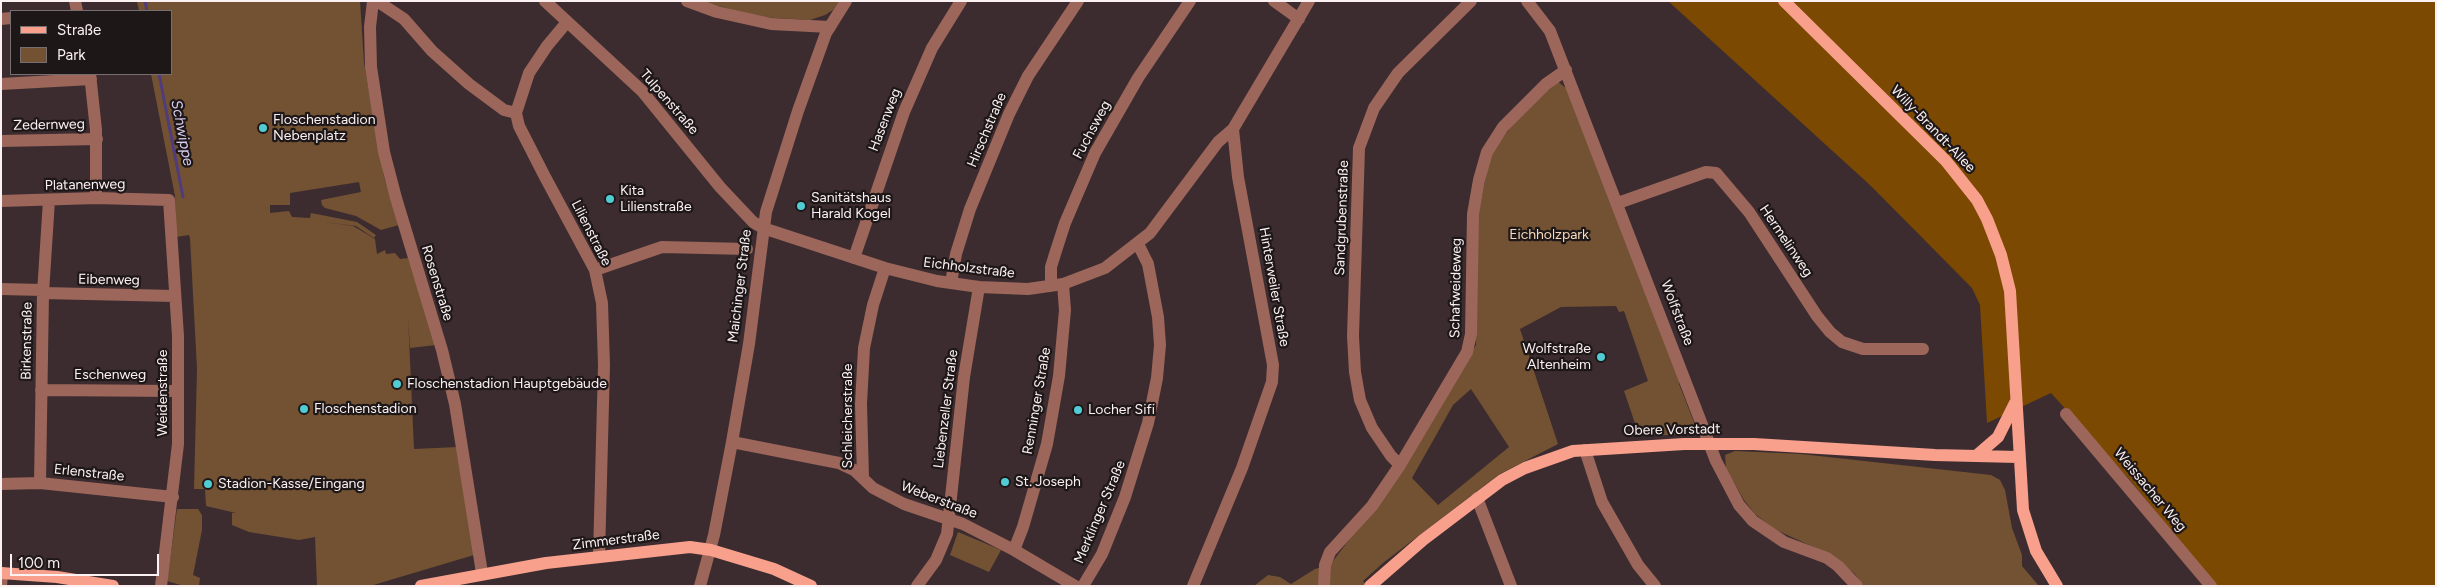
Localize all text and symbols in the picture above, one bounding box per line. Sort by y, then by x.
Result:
legend [10,10,172,75]
text: Straße [57,21,101,39]
text: Park [57,46,86,64]
street label: Tulpenstraße [636,66,702,138]
street label: Willy-Brandt-Allee [1887,82,1979,176]
street label: Hasenweg [865,86,905,154]
street label: Hirschstraße [964,90,1010,170]
water label: Schwippe [167,98,197,168]
street label: Fuchsweg [1070,98,1114,162]
place label: Floschenstadion Nebenplatz [273,112,375,144]
street label: Zedernweg [13,116,85,134]
marker: Floschenstadion Nebenplatz [257,122,269,134]
street label: Sandgrubenstraße [1332,160,1352,276]
street label: Platanenweg [45,176,125,194]
place label: Kita Lilienstraße [620,183,692,216]
place label: Sanitätshaus Harald Kogel [811,190,891,222]
marker: Kita Lilienstraße [604,193,616,205]
street label: Lilienstraße [567,197,615,269]
marker: Sanitätshaus Harald Kogel [795,200,807,212]
street label: Hermelinweg [1756,202,1816,280]
street label: Hinterweiler Straße [1255,226,1293,348]
park label: Eichholzpark [1509,227,1589,243]
street label: Maichinger Straße [725,228,755,344]
street label: Schafweideweg [1447,238,1465,338]
street label: Rosenstraße [418,243,456,323]
street label: Eichholzstraße [922,254,1016,282]
street label: Eibenweg [78,271,140,289]
street label: Wolfstraße [1657,278,1697,348]
street label: Birkenstraße [18,302,36,380]
place label: Wolfstraße Altenheim [1523,341,1591,374]
street label: Renninger Straße [1019,346,1055,456]
street label: Liebenzeller Straße [930,349,962,469]
street label: Weidenstraße [155,350,171,436]
marker: Wolfstraße Altenheim [1595,351,1607,363]
street label: Schleicherstraße [840,364,856,468]
street label: Eschenweg [74,367,146,383]
place label: Floschenstadion Hauptgebäude [407,376,607,392]
marker: Floschenstadion Hauptgebäude [391,378,403,390]
place label: Floschenstadion [314,401,416,417]
place label: Locher Sifi [1088,402,1155,418]
marker: Floschenstadion [298,403,310,415]
marker: Locher Sifi [1072,404,1084,416]
street label: Obere Vorstadt [1623,421,1721,439]
street label: Weissacher Weg [2110,445,2190,535]
street label: Merklinger Straße [1071,458,1129,566]
street label: Erlenstraße [53,461,125,485]
place label: St. Joseph [1015,474,1081,490]
place label: Stadion-Kasse/Eingang [218,476,365,492]
marker: St. Joseph [999,476,1011,488]
marker: Stadion-Kasse/Eingang [202,478,214,490]
street label: Weberstraße [898,478,980,522]
street label: Zimmerstraße [571,526,661,554]
scale bar [12,544,161,576]
text: 100 m [18,554,60,572]

